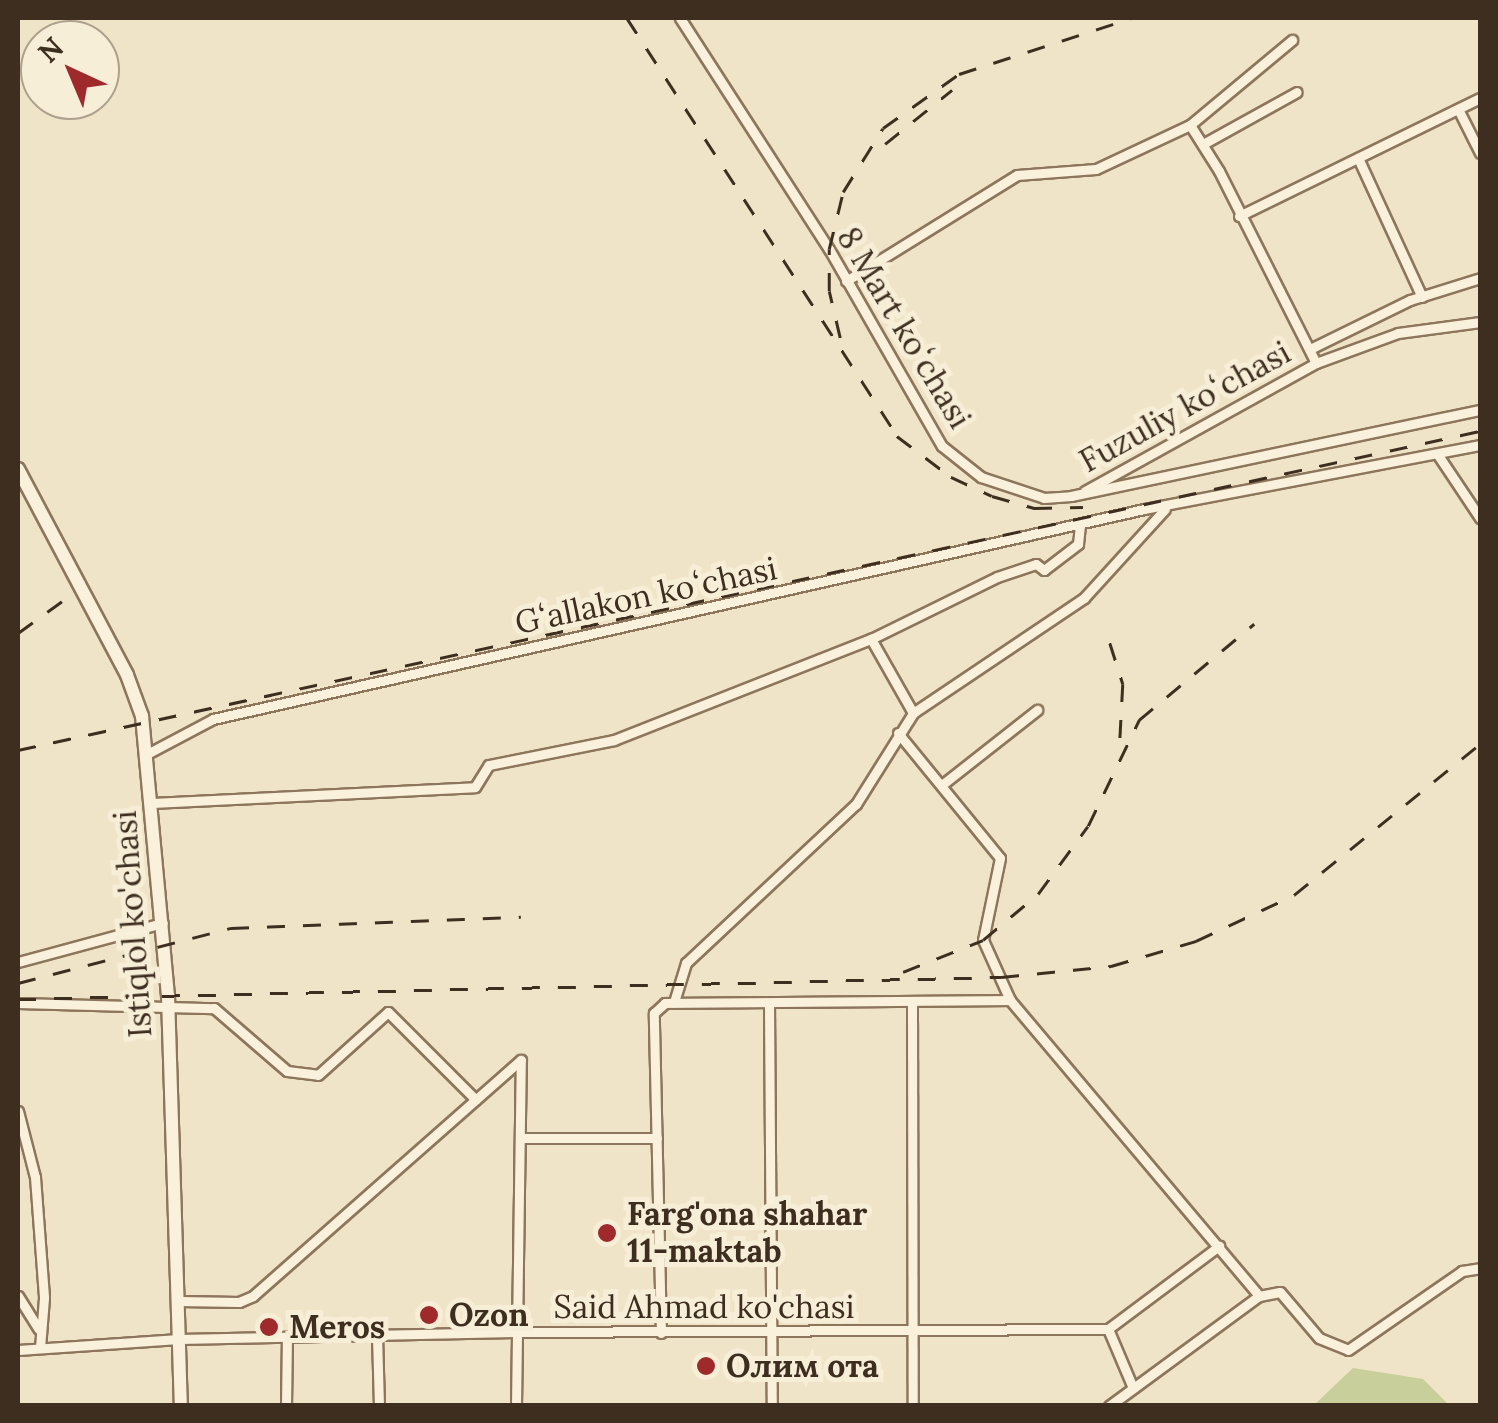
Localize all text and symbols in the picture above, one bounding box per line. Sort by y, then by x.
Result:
north arrow [20,20,120,120]
text: N [30,29,71,70]
street label: 8 Mart koʻchasi [829,221,979,435]
street label: Fuzuliy koʻchasi [1073,333,1297,481]
street label: Gʻallakon koʻchasi [512,549,780,643]
street label: Istiqlol ko'chasi [106,809,160,1039]
place label: Farg'ona shahar 11-maktab [627,1196,867,1271]
marker: Farg'ona shahar 11-maktab [596,1222,618,1244]
street label: Said Ahmad ko'chasi [554,1288,854,1326]
place label: Ozon [449,1296,529,1334]
marker: Ozon [418,1304,440,1326]
place label: Meros [289,1308,385,1346]
marker: Meros [258,1316,280,1338]
place label: Олим ота [726,1347,879,1385]
marker: Олим ота [695,1355,717,1377]

